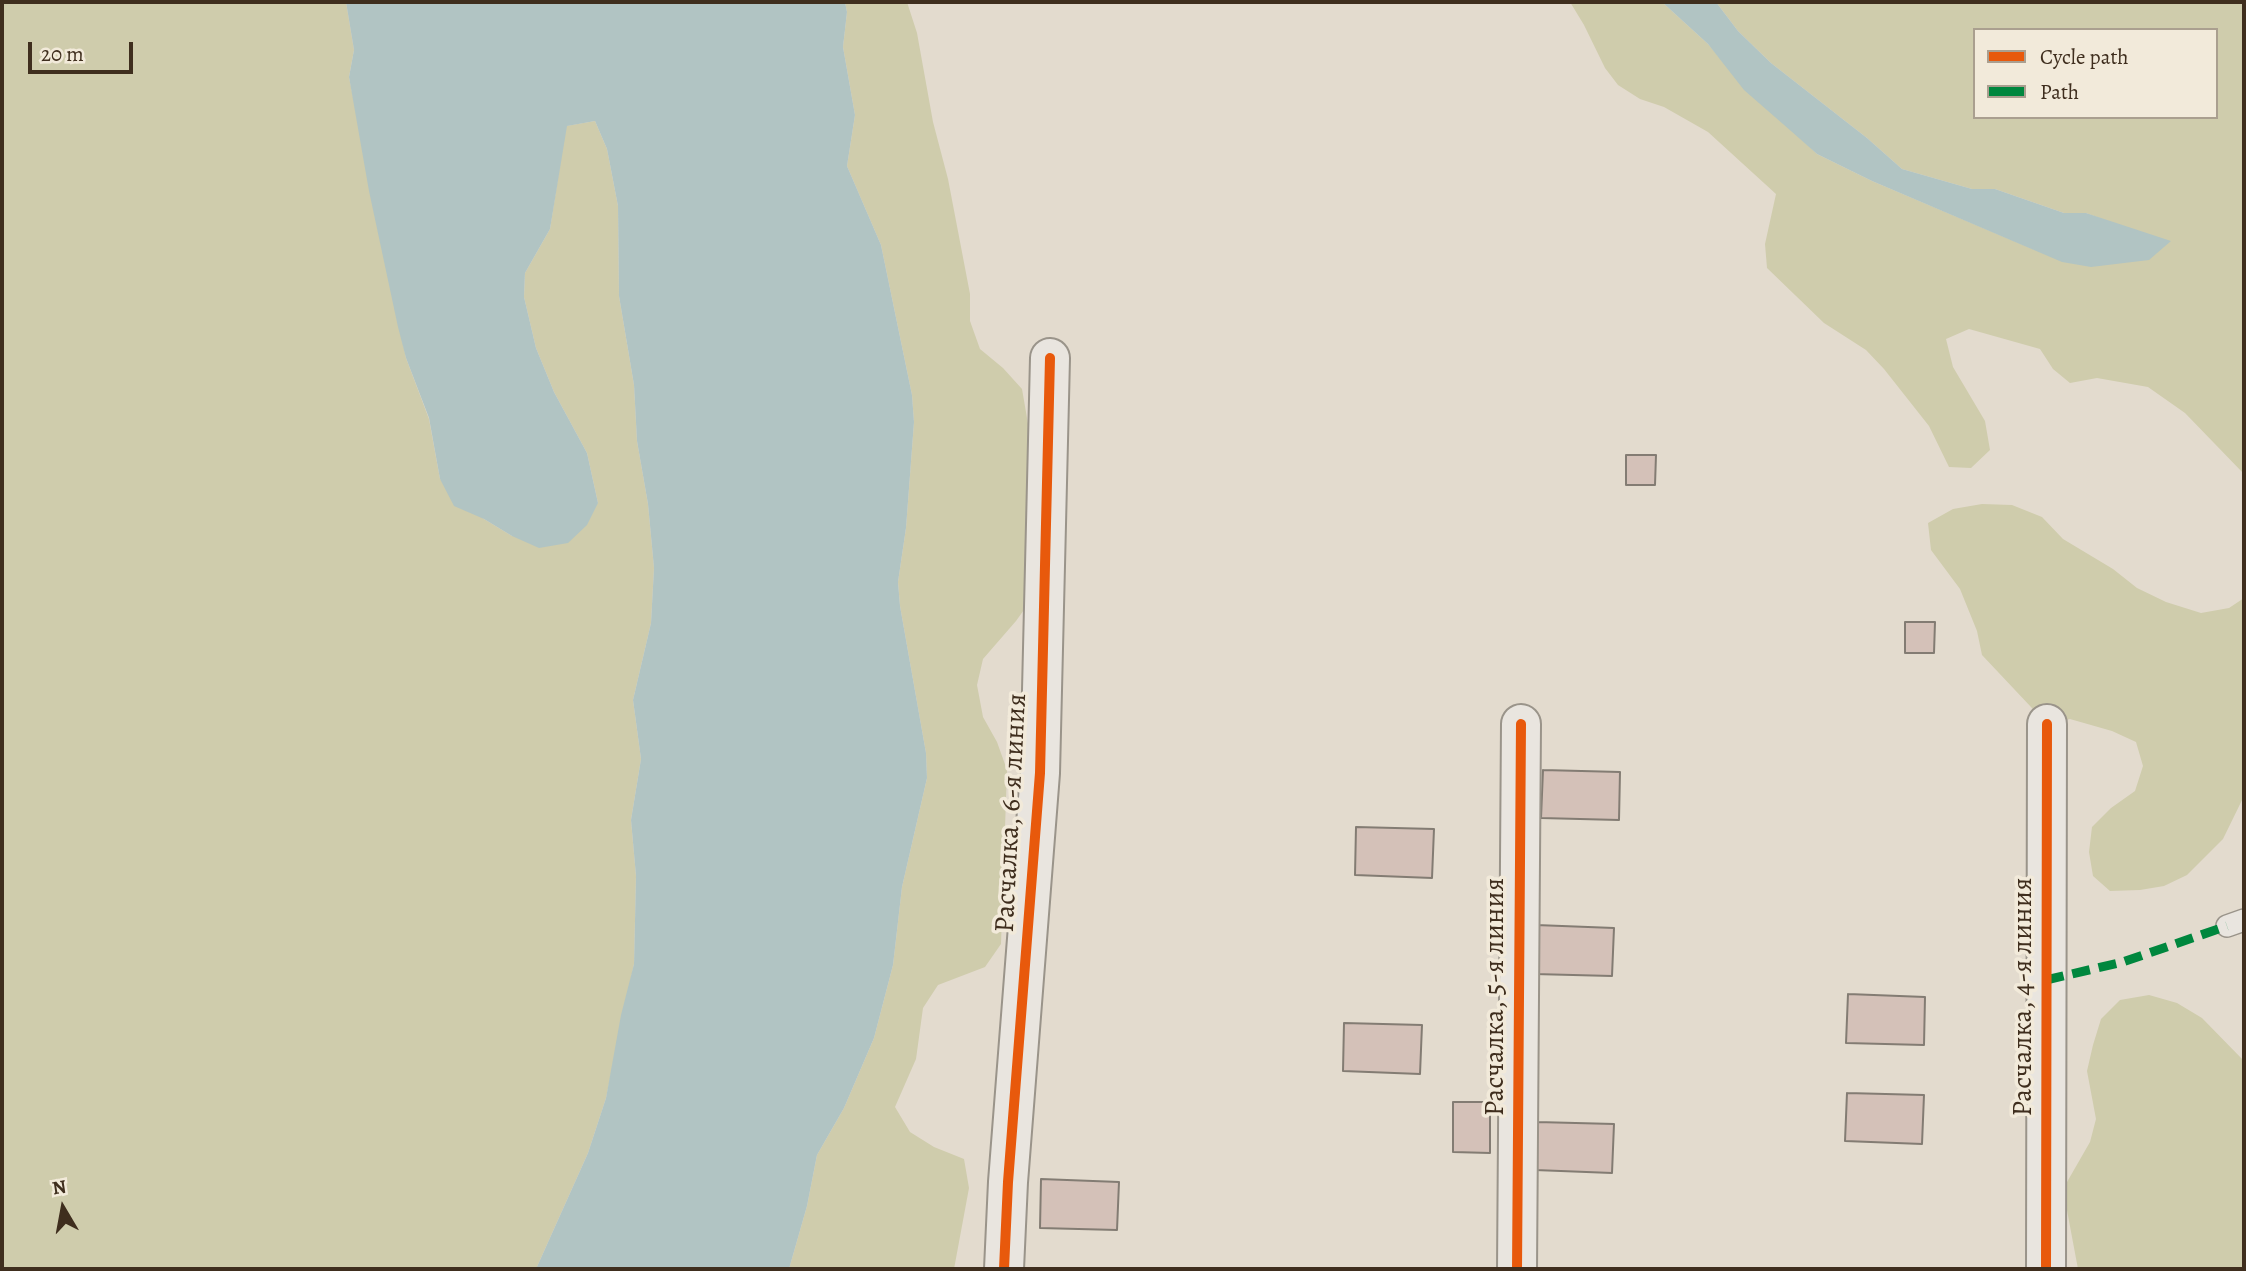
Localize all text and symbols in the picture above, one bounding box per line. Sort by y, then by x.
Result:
scale bar [32,28,136,72]
legend [1973,28,2218,119]
text: 20 m [41,40,84,68]
text: Cycle path [2040,43,2129,71]
text: Path [2040,78,2079,106]
street label: Расчалка, 6-я линия [989,693,1035,933]
street label: Расчалка, 4-я линия [2007,877,2041,1117]
street label: Расчалка, 5-я линия [1479,878,1513,1116]
north arrow [28,1173,98,1243]
text: N [50,1173,68,1201]

